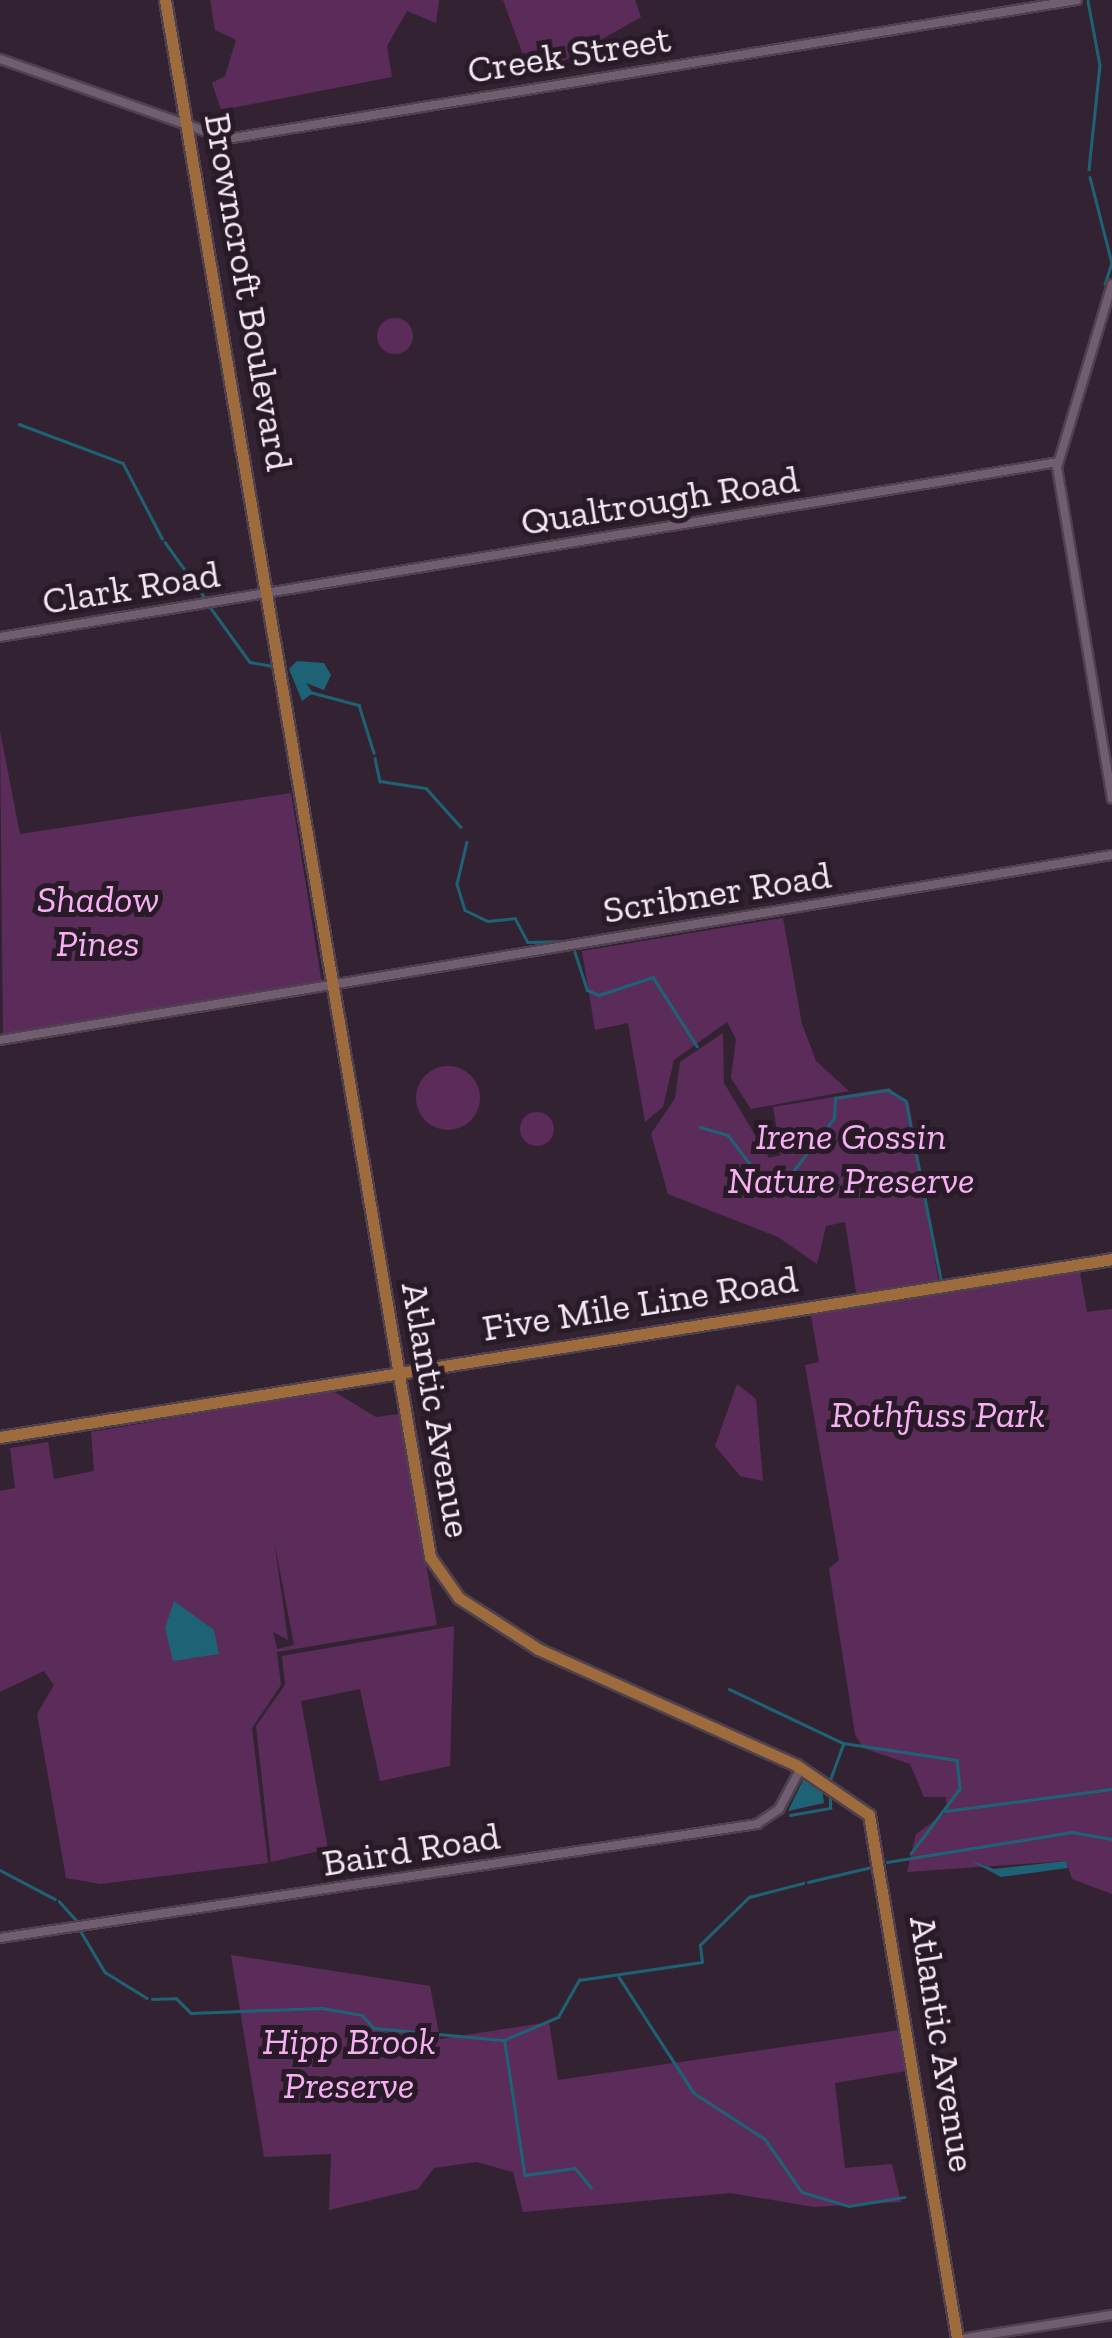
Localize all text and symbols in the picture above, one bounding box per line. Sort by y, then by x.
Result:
street label: Creek Street [464,16,674,94]
street label: Browncroft Boulevard [194,110,302,474]
street label: Qualtrough Road [518,456,802,546]
street label: Clark Road [39,551,223,625]
street label: Scribner Road [600,852,834,934]
park label: Shadow Pines [37,877,159,966]
park label: Irene Gossin Nature Preserve [727,1114,975,1204]
street label: Five Mile Line Road [479,1257,801,1351]
street label: Atlantic Avenue [391,1278,481,1542]
park label: Rothfuss Park [831,1392,1045,1438]
street label: Baird Road [319,1813,503,1887]
street label: Atlantic Avenue [899,1912,985,2176]
park label: Hipp Brook Preserve [262,2019,436,2108]

